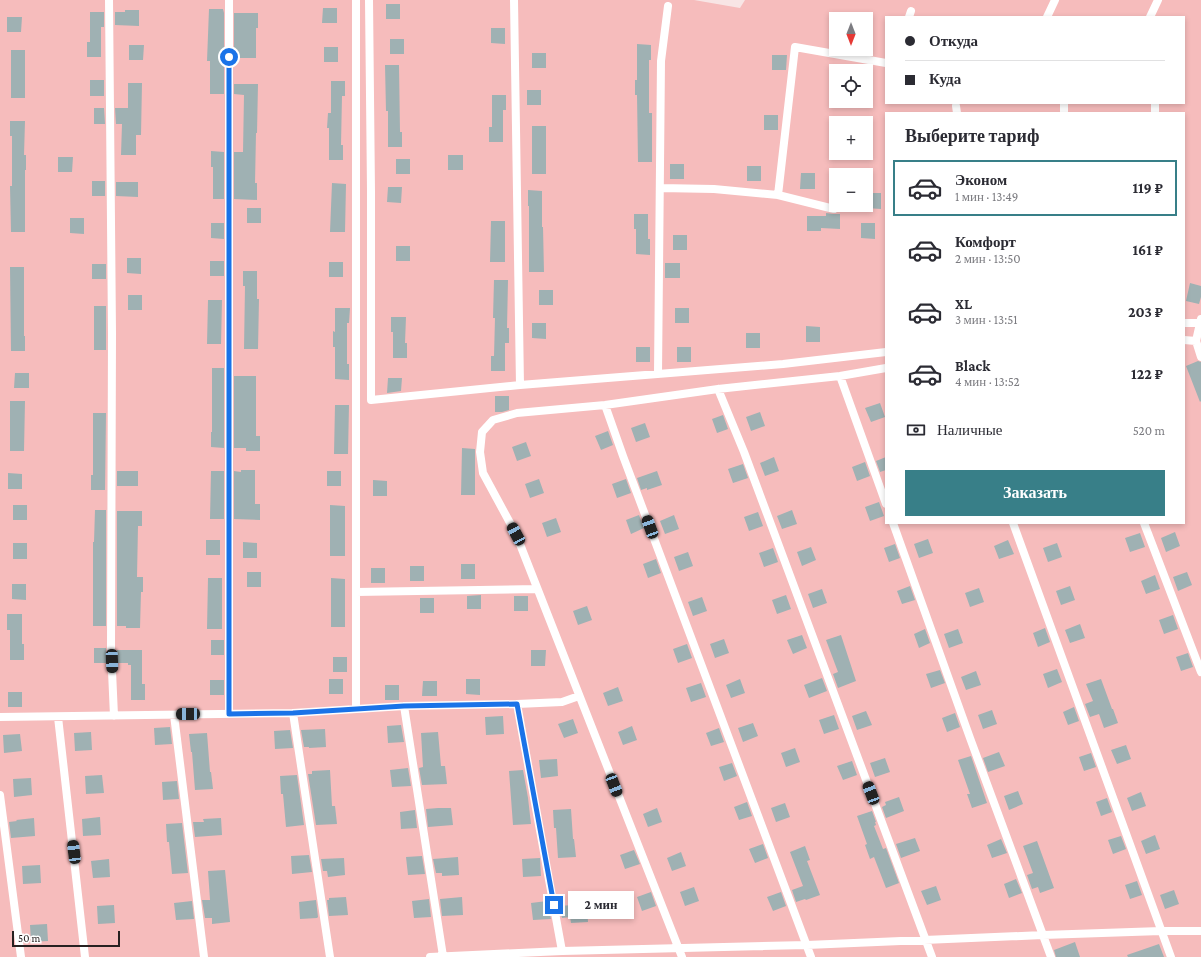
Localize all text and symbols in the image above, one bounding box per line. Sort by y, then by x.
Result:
north arrow [829,12,873,56]
map controls [829,12,873,212]
text: Откуда [929,33,978,49]
route start [220,48,238,66]
button: locate [829,64,873,108]
text: Куда [929,71,961,87]
button: + [829,116,873,160]
text: Выберите тариф [905,126,1039,146]
button: − [829,168,873,212]
icon: car [907,170,943,206]
text: Эконом [955,172,1007,188]
text: 119 ₽ [1132,180,1163,196]
text: 1 мин · 13:49 [955,189,1018,204]
icon: car [907,232,943,268]
text: Комфорт [955,234,1016,250]
text: 161 ₽ [1132,242,1163,258]
text: 2 мин · 13:50 [955,251,1021,266]
icon: car [907,294,943,330]
text: XL [955,296,972,312]
text: 203 ₽ [1128,304,1163,320]
text: 3 мин · 13:51 [955,312,1018,327]
icon: car [907,356,943,392]
text: Black [955,358,990,374]
text: 122 ₽ [1131,366,1163,382]
text: 4 мин · 13:52 [955,374,1020,389]
icon: cash [905,419,927,441]
text: Наличные [937,422,1002,438]
text: 520 m [1133,423,1165,438]
button: Заказать [905,470,1165,516]
car [640,514,660,540]
car [505,521,527,547]
car [106,649,118,673]
car [176,708,200,720]
car [604,772,624,798]
car [861,780,881,806]
car [67,839,81,865]
callout: 2 мин [568,891,634,919]
route end [545,896,563,914]
text: 2 мин [585,897,617,912]
scale bar [12,929,120,948]
text: 50 m [18,932,40,944]

